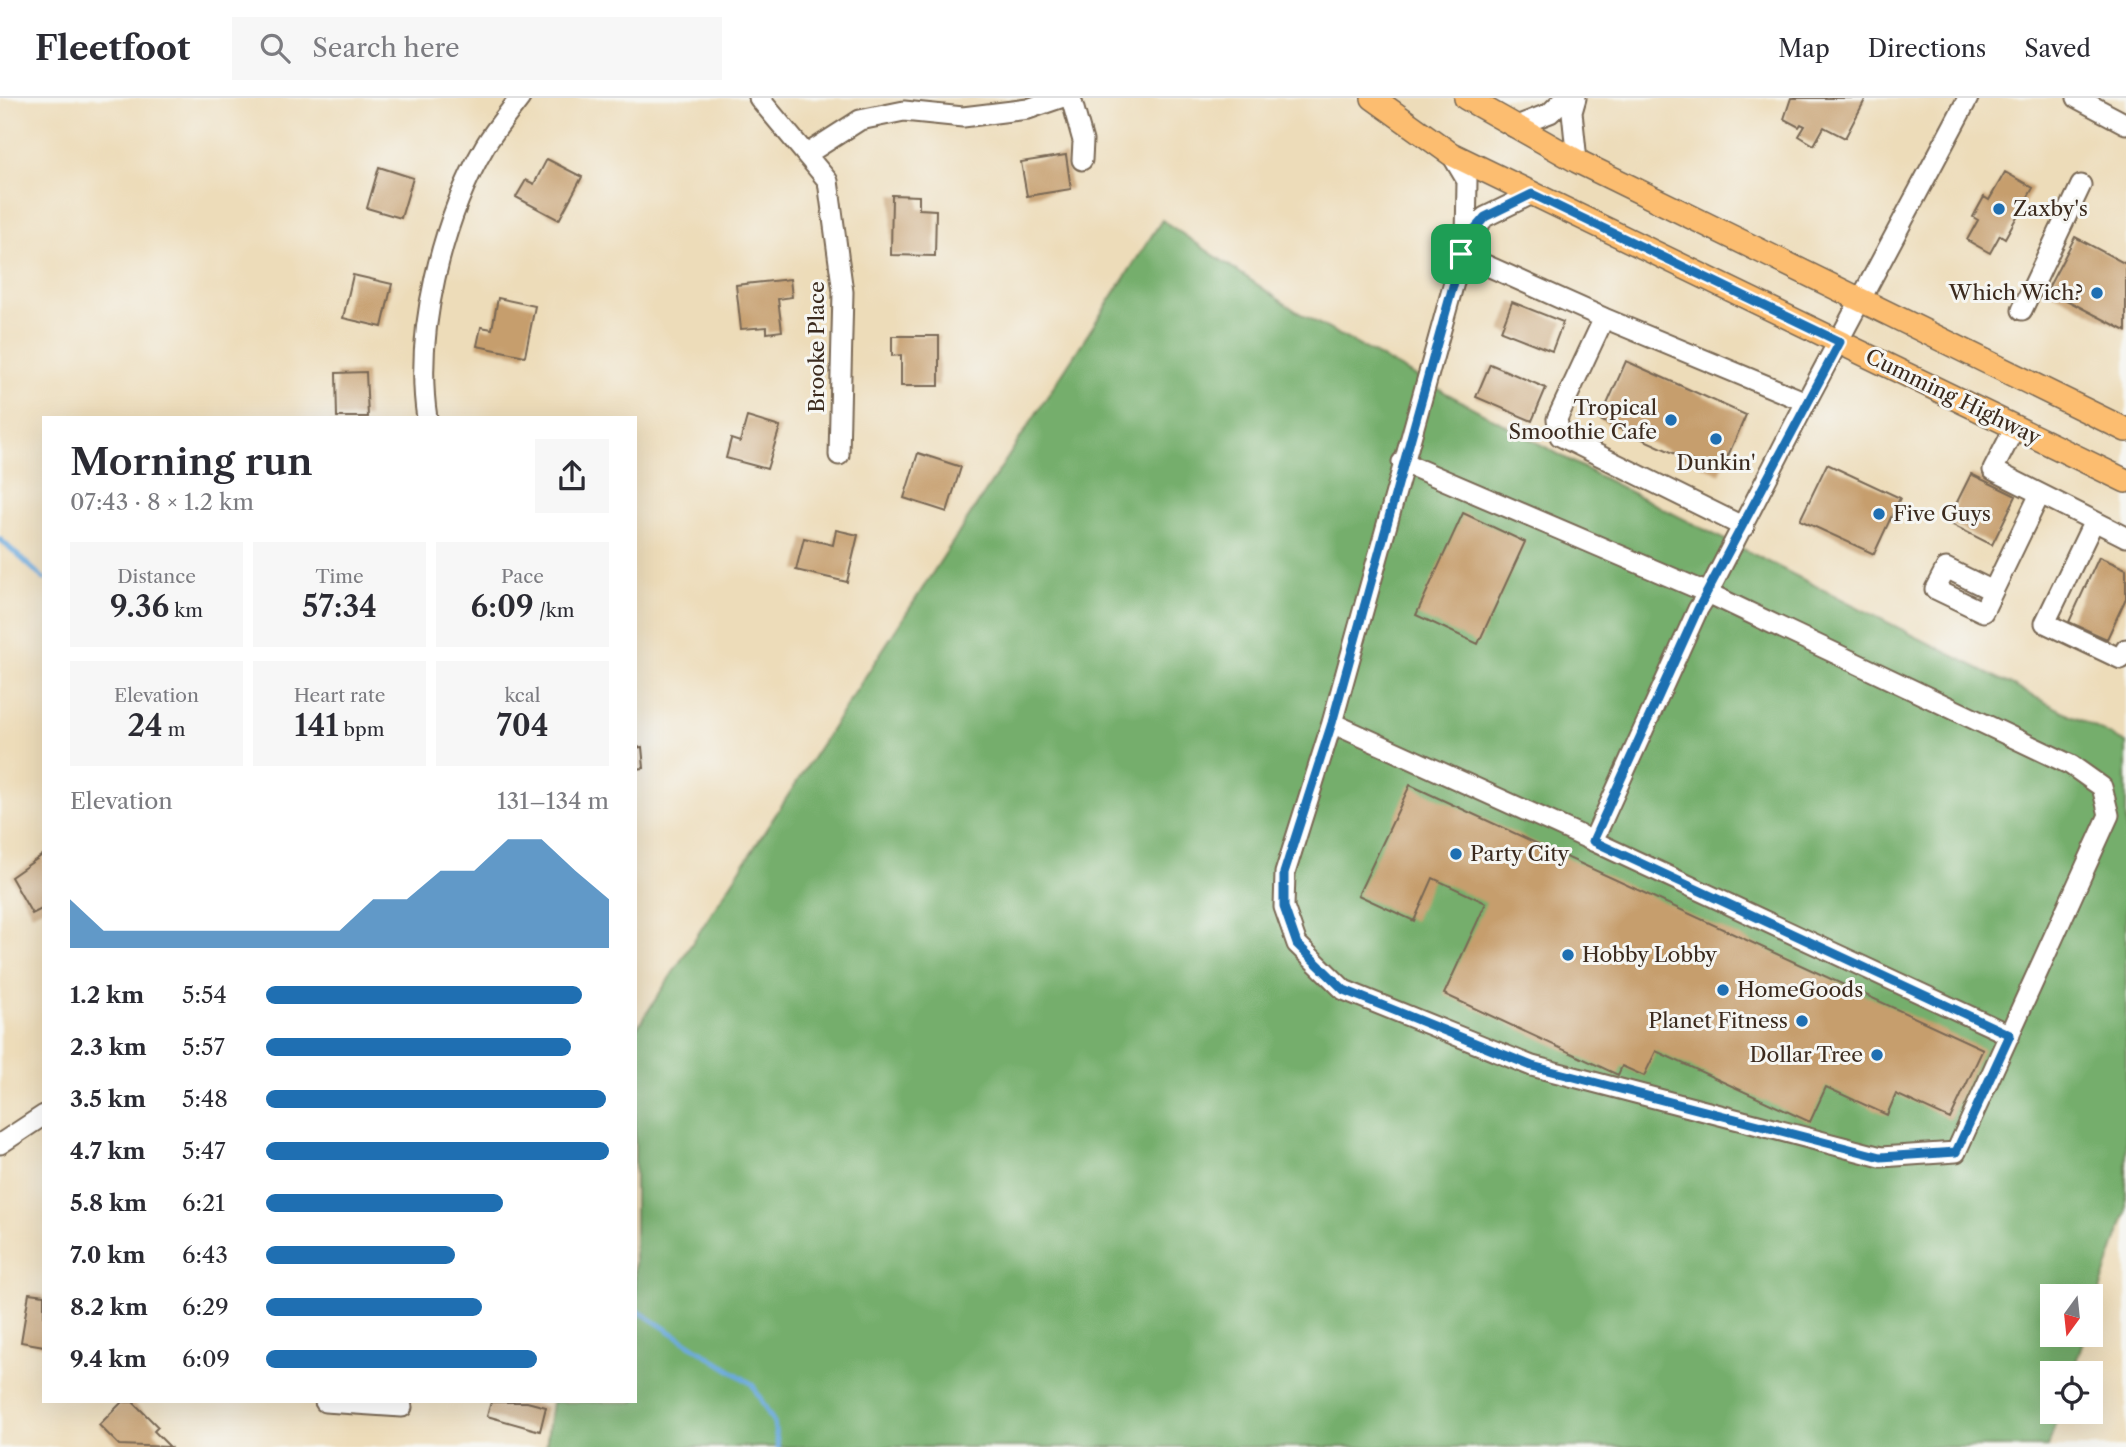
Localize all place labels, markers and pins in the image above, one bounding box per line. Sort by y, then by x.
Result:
place label: Zaxby's [2013,196,2088,221]
marker: Zaxby's [1991,201,2007,217]
pin [1431,224,1491,284]
place label: Which Wich? [1948,280,2083,305]
marker: Which Wich? [2089,285,2105,301]
place label: Tropical Smoothie Cafe [1509,395,1657,444]
marker: Tropical Smoothie Cafe [1663,412,1679,428]
marker: Dunkin' [1708,431,1724,447]
place label: Dunkin' [1676,450,1756,475]
place label: Five Guys [1893,501,1991,526]
marker: Five Guys [1871,506,1887,522]
place label: Party City [1470,841,1570,866]
marker: Party City [1448,846,1464,862]
place label: Hobby Lobby [1582,942,1717,967]
marker: Hobby Lobby [1560,947,1576,963]
place label: HomeGoods [1737,977,1863,1002]
marker: HomeGoods [1715,982,1731,998]
place label: Planet Fitness [1648,1008,1788,1033]
marker: Planet Fitness [1794,1013,1810,1029]
place label: Dollar Tree [1750,1042,1863,1067]
marker: Dollar Tree [1869,1047,1885,1063]

